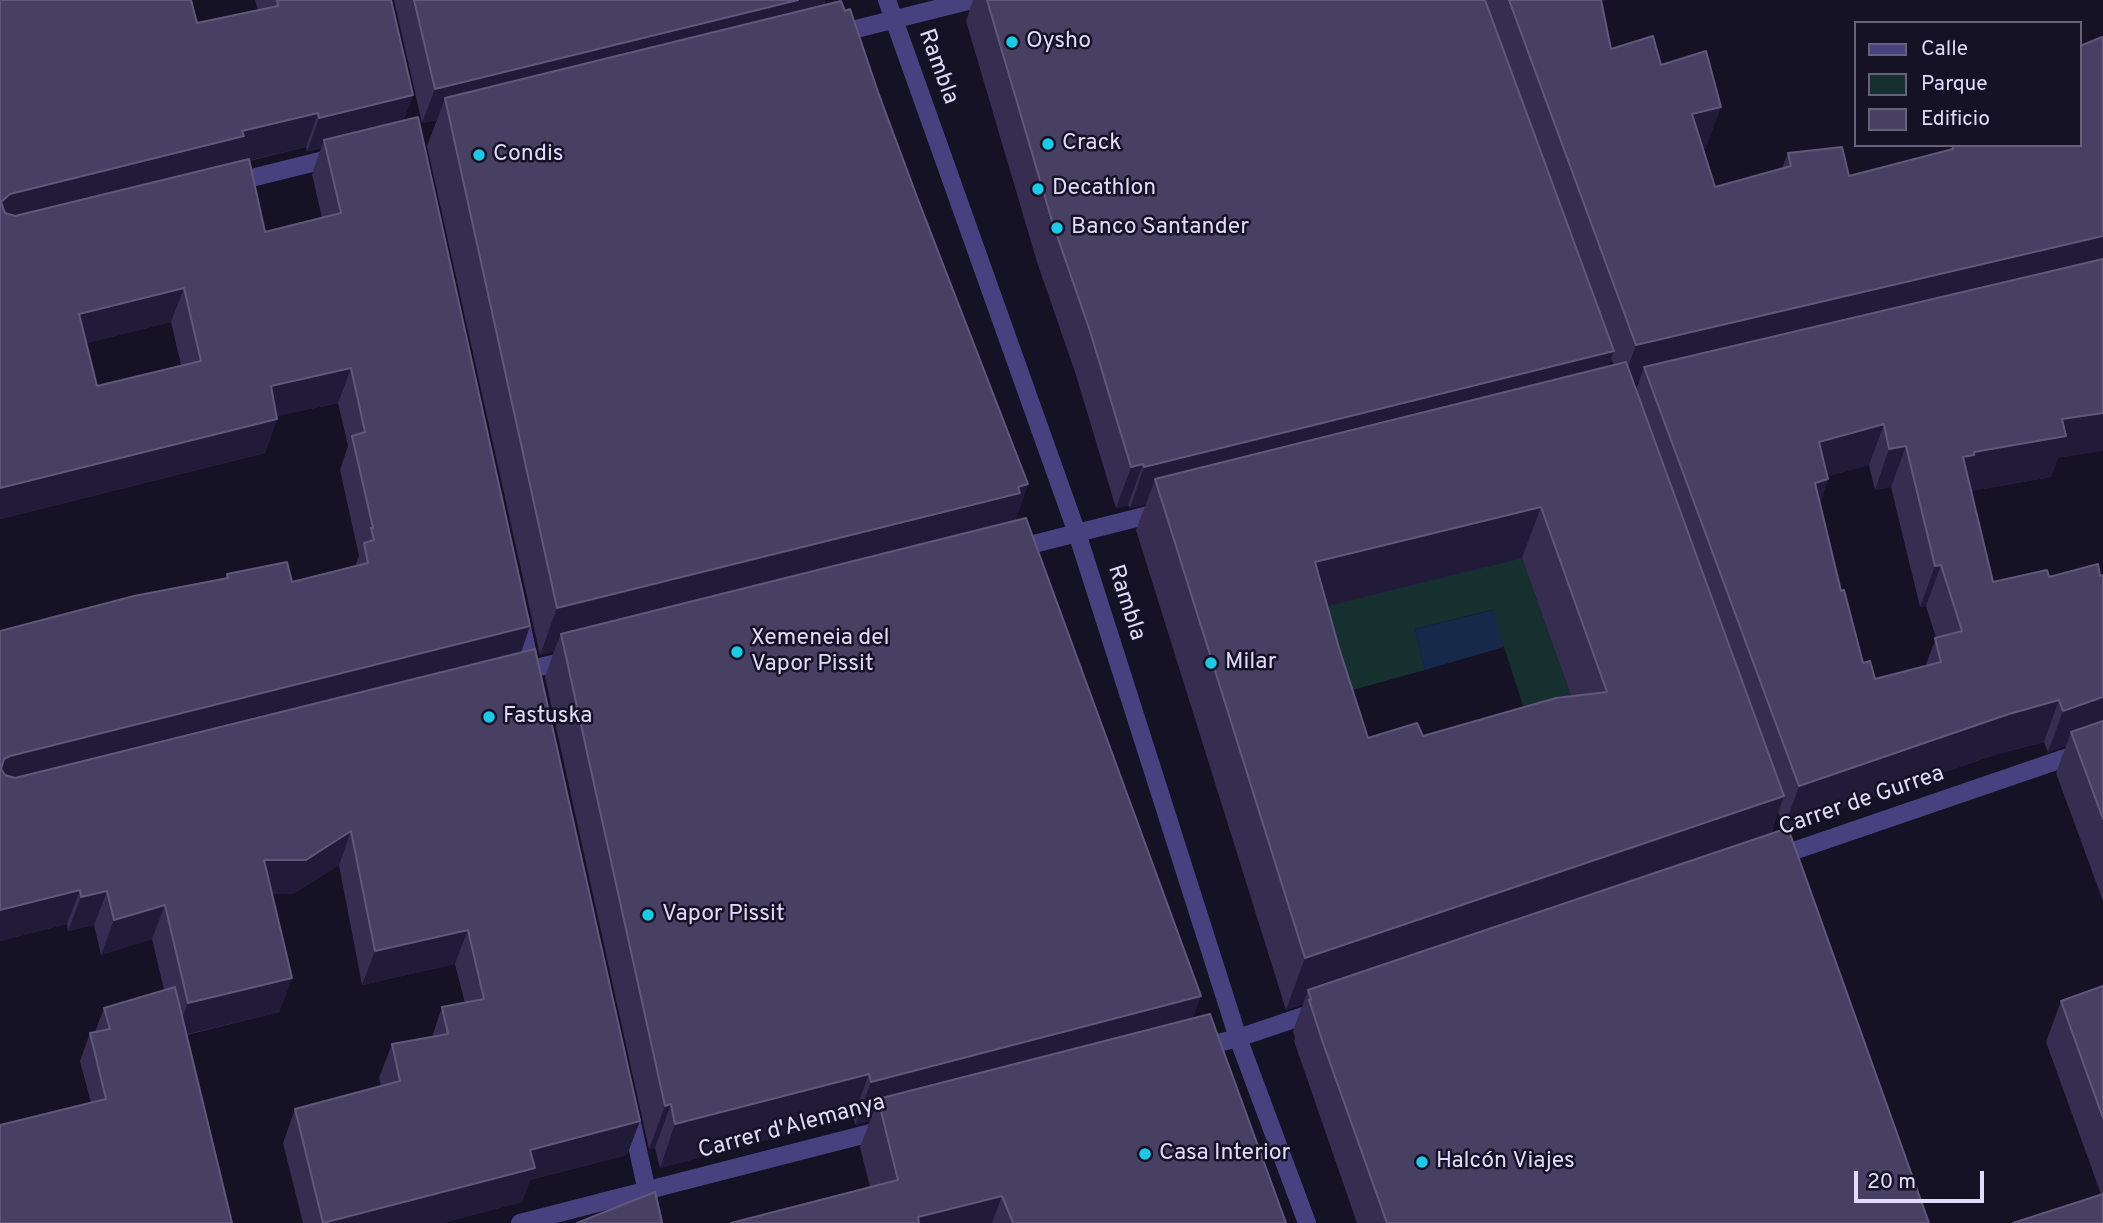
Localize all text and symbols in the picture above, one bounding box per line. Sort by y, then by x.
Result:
legend [1854,21,2082,147]
street label: Rambla [911,26,963,108]
place label: Oysho [1026,28,1091,56]
marker: Oysho [1004,34,1020,50]
text: Calle [1921,36,1968,63]
text: Parque [1921,71,1988,98]
text: Edificio [1921,106,1990,133]
place label: Crack [1062,130,1122,158]
marker: Crack [1040,136,1056,152]
place label: Condis [493,141,564,169]
marker: Condis [471,147,487,163]
place label: Decathlon [1052,175,1156,203]
marker: Decathlon [1030,181,1046,197]
place label: Banco Santander [1071,214,1249,242]
marker: Banco Santander [1049,220,1065,236]
street label: Rambla [1100,562,1150,644]
place label: Xemeneia del Vapor Pissit [751,625,890,679]
marker: Xemeneia del Vapor Pissit [729,644,745,660]
place label: Milar [1225,649,1277,677]
marker: Milar [1203,655,1219,671]
place label: Fastuska [503,703,592,731]
marker: Fastuska [481,709,497,725]
street label: Carrer de Gurrea [1776,761,1948,843]
place label: Vapor Pissit [662,901,785,929]
marker: Vapor Pissit [640,907,656,923]
street label: Carrer d'Alemanya [696,1090,888,1166]
place label: Casa Interior [1159,1140,1291,1168]
marker: Casa Interior [1137,1146,1153,1162]
place label: Halcón Viajes [1436,1148,1575,1176]
marker: Halcón Viajes [1414,1154,1430,1170]
scale bar [1858,1156,1988,1200]
text: 20 m [1867,1169,1916,1196]

